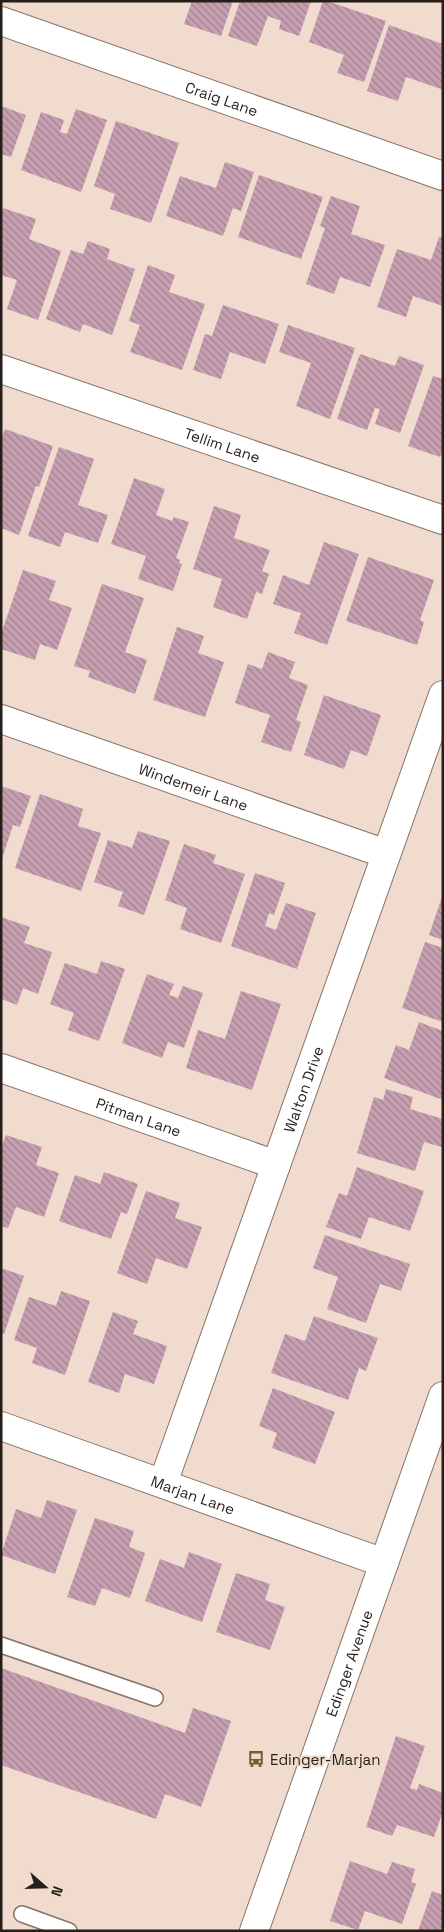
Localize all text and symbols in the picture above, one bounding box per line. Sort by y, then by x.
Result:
street label: Craig Lane [183,77,261,120]
street label: Tellim Lane [182,423,263,466]
street label: Windemeir Lane [136,759,251,814]
street label: Walton Drive [279,1043,327,1135]
street label: Pitman Lane [93,1093,184,1140]
street label: Marjan Lane [149,1471,238,1518]
street label: Edinger Avenue [321,1607,376,1719]
bus stop icon: Edinger-Marjan [246,1749,266,1769]
place label: Edinger-Marjan [270,1750,380,1769]
north arrow [20,1862,70,1912]
text: N [47,1884,67,1899]

